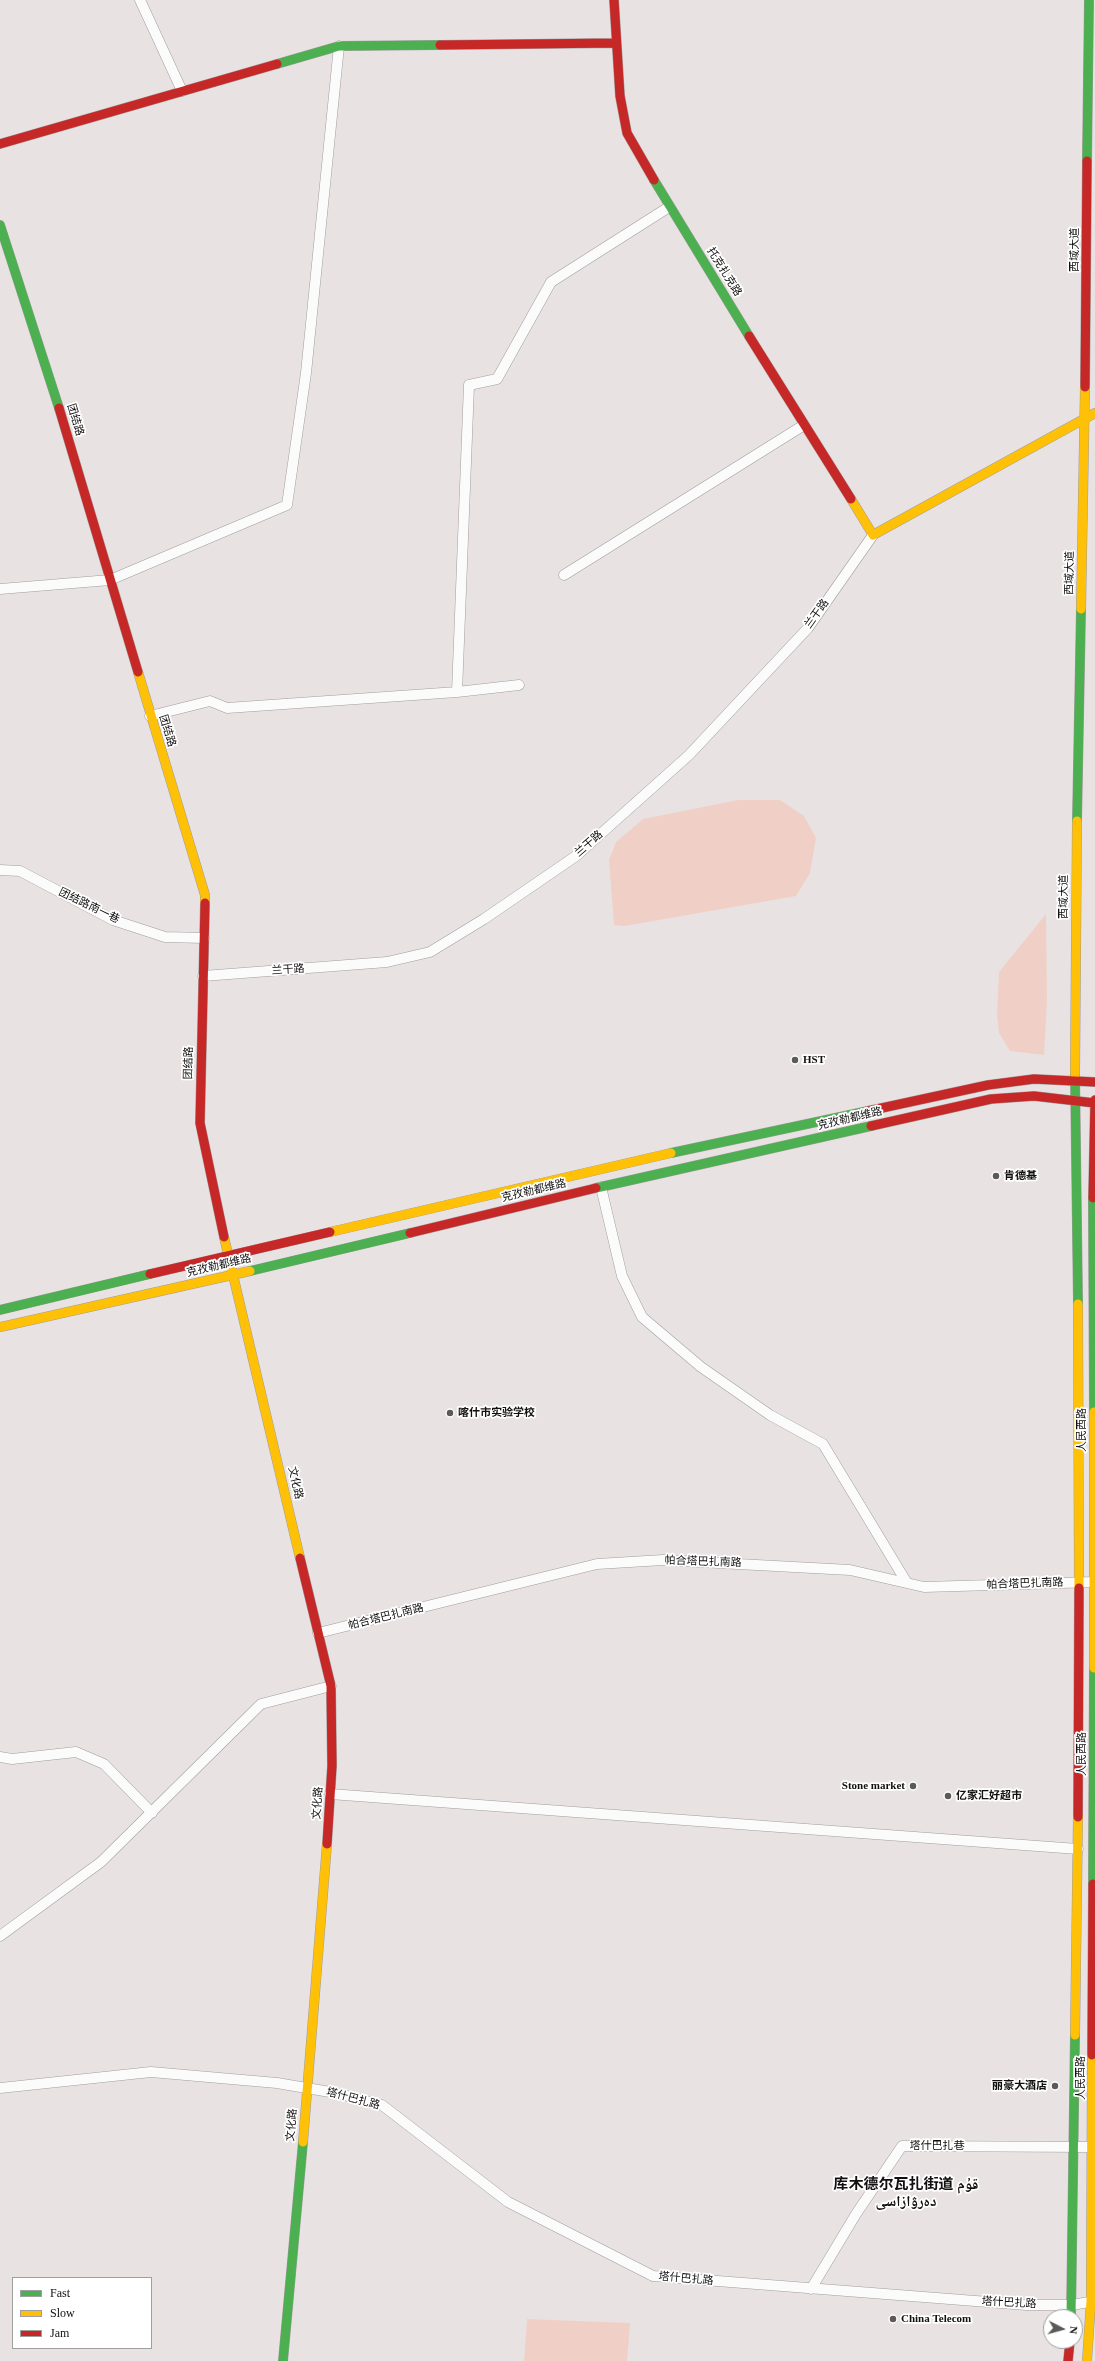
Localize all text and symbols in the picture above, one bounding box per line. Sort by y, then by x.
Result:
street label: 西域大道 [1068,228,1082,272]
street label: 托克扎克路 [704,245,744,299]
street label: 团结路 [64,402,86,438]
street label: 西域大道 [1063,551,1077,595]
street label: 兰干路 [802,597,832,631]
street label: 团结路 [156,713,178,749]
street label: 兰干路 [572,828,606,860]
street label: 西域大道 [1057,875,1071,919]
street label: 团结路南一巷 [56,886,122,926]
street label: 兰干路 [271,962,305,978]
street label: 团结路 [182,1046,196,1080]
place label: HST [803,1053,825,1067]
marker: HST [790,1055,800,1065]
street label: 克孜勒都维路 [816,1105,884,1133]
place label: 肯德基 [1004,1169,1037,1183]
marker: 肯德基 [991,1171,1001,1181]
street label: 克孜勒都维路 [500,1177,568,1205]
street label: 克孜勒都维路 [185,1252,253,1280]
place label: 喀什市实验学校 [458,1406,535,1420]
marker: 喀什市实验学校 [445,1408,455,1418]
street label: 人民西路 [1075,1408,1089,1452]
street label: 文化路 [285,1465,305,1501]
street label: 帕合塔巴扎南路 [664,1554,742,1570]
street label: 帕合塔巴扎南路 [986,1576,1064,1592]
street label: 帕合塔巴扎南路 [347,1601,425,1633]
street label: 人民西路 [1075,1732,1089,1776]
place label: Stone market [842,1779,905,1793]
marker: Stone market [908,1781,918,1791]
street label: 文化路 [310,1786,326,1820]
place label: 亿家汇好超市 [956,1789,1022,1803]
marker: 亿家汇好超市 [943,1791,953,1801]
street label: 人民西路 [1074,2056,1088,2100]
place label: 丽豪大酒店 [992,2079,1047,2093]
marker: 丽豪大酒店 [1050,2081,1060,2091]
street label: 塔什巴扎路 [325,2086,381,2112]
street label: 文化路 [284,2108,300,2142]
street label: 塔什巴扎巷 [910,2139,964,2153]
district label: 库木德尔瓦扎街道 قۇم دەرۋازاسى [833,2176,979,2211]
street label: 塔什巴扎路 [658,2270,714,2288]
legend [12,2277,152,2349]
text: Fast [50,2286,70,2300]
street label: 塔什巴扎路 [981,2295,1037,2311]
text: Slow [50,2306,75,2320]
north arrow [1043,2309,1083,2349]
place label: China Telecom [901,2312,971,2326]
marker: China Telecom [888,2314,898,2324]
text: Jam [50,2326,69,2340]
text: N [1068,2326,1080,2335]

